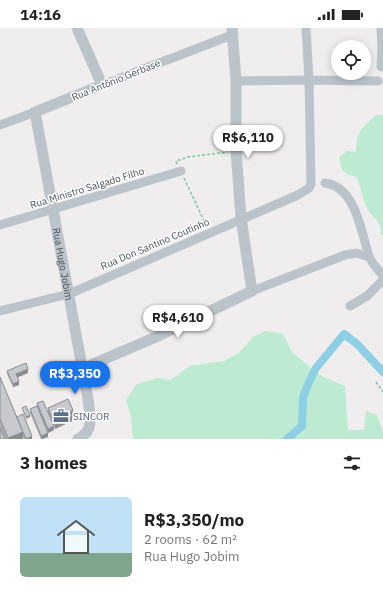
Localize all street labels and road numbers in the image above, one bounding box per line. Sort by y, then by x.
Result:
street label: Rua Antônio Gerbase [70,56,163,104]
street label: Rua Ministro Salgado Filho [28,164,146,212]
street label: Rua Don Santino Coutinho [99,215,212,273]
street label: Rua Hugo Jobim [50,227,76,301]

